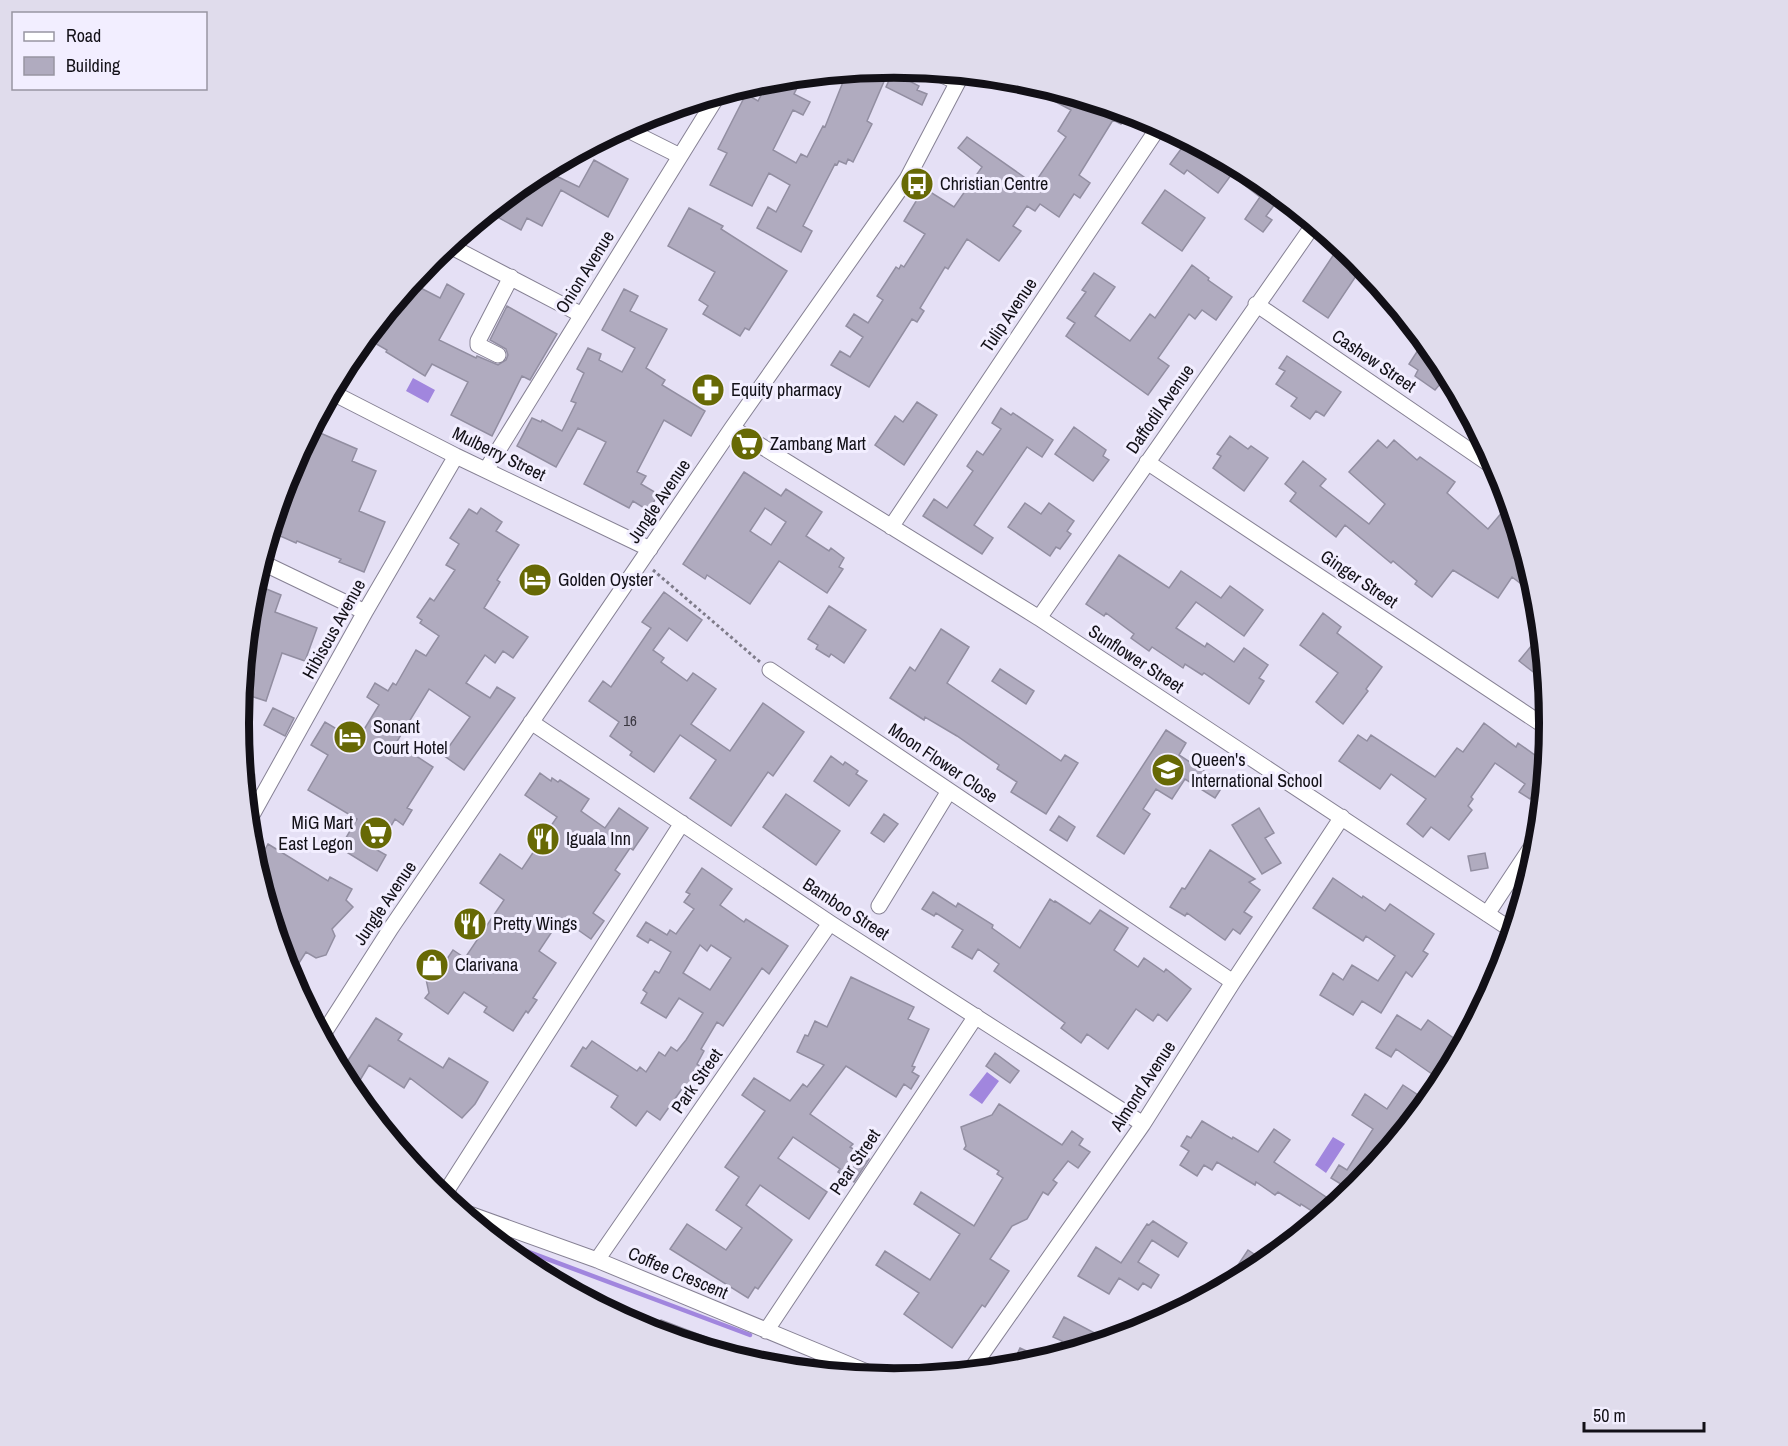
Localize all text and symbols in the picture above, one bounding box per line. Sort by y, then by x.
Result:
legend [12,12,207,90]
text: Road [66,23,101,48]
text: Building [66,53,121,78]
bus stop icon: Christian Centre [899,166,935,202]
place label: Christian Centre [940,171,1048,196]
street label: Onion Avenue [549,226,620,318]
street label: Tulip Avenue [975,273,1043,357]
street label: Cashew Street [1327,323,1421,398]
street label: Daffodil Avenue [1120,359,1200,458]
pharmacy icon: Equity pharmacy [690,372,726,408]
place label: Equity pharmacy [731,377,842,402]
street label: Mulberry Street [448,420,550,487]
supermarket icon: Zambang Mart [729,426,765,462]
place label: Zambang Mart [770,431,866,456]
street label: Jungle Avenue [621,454,696,548]
street label: Ginger Street [1316,543,1403,614]
hotel icon: Golden Oyster [517,562,553,598]
place label: Golden Oyster [558,567,653,592]
street label: Hibiscus Avenue [296,574,371,683]
street label: Sunflower Street [1084,618,1189,699]
house number: 16 [623,710,637,731]
place label: Sonant Court Hotel [373,714,448,760]
street label: Moon Flower Close [884,717,1003,808]
hotel icon: Sonant Court Hotel [332,719,368,755]
place label: Queen's International School [1191,747,1322,793]
school or university icon: Queen's International School [1150,752,1186,788]
place label: MiG Mart East Legon [278,810,353,856]
supermarket icon: MiG Mart East Legon [358,815,394,851]
restaurant icon: Iguala Inn [525,821,561,857]
place label: Iguala Inn [566,826,631,851]
street label: Jungle Avenue [347,856,422,950]
street label: Bamboo Street [798,871,894,946]
restaurant icon: Pretty Wings [452,906,488,942]
place label: Pretty Wings [493,911,578,936]
shop icon: Clarivana [414,947,450,983]
place label: Clarivana [455,952,518,977]
street label: Almond Avenue [1103,1036,1181,1137]
street label: Park Street [665,1043,728,1118]
street label: Pear Street [823,1124,886,1200]
street label: Coffee Crescent [624,1240,732,1305]
scale bar [1584,1395,1704,1433]
text: 50 m [1593,1403,1626,1428]

